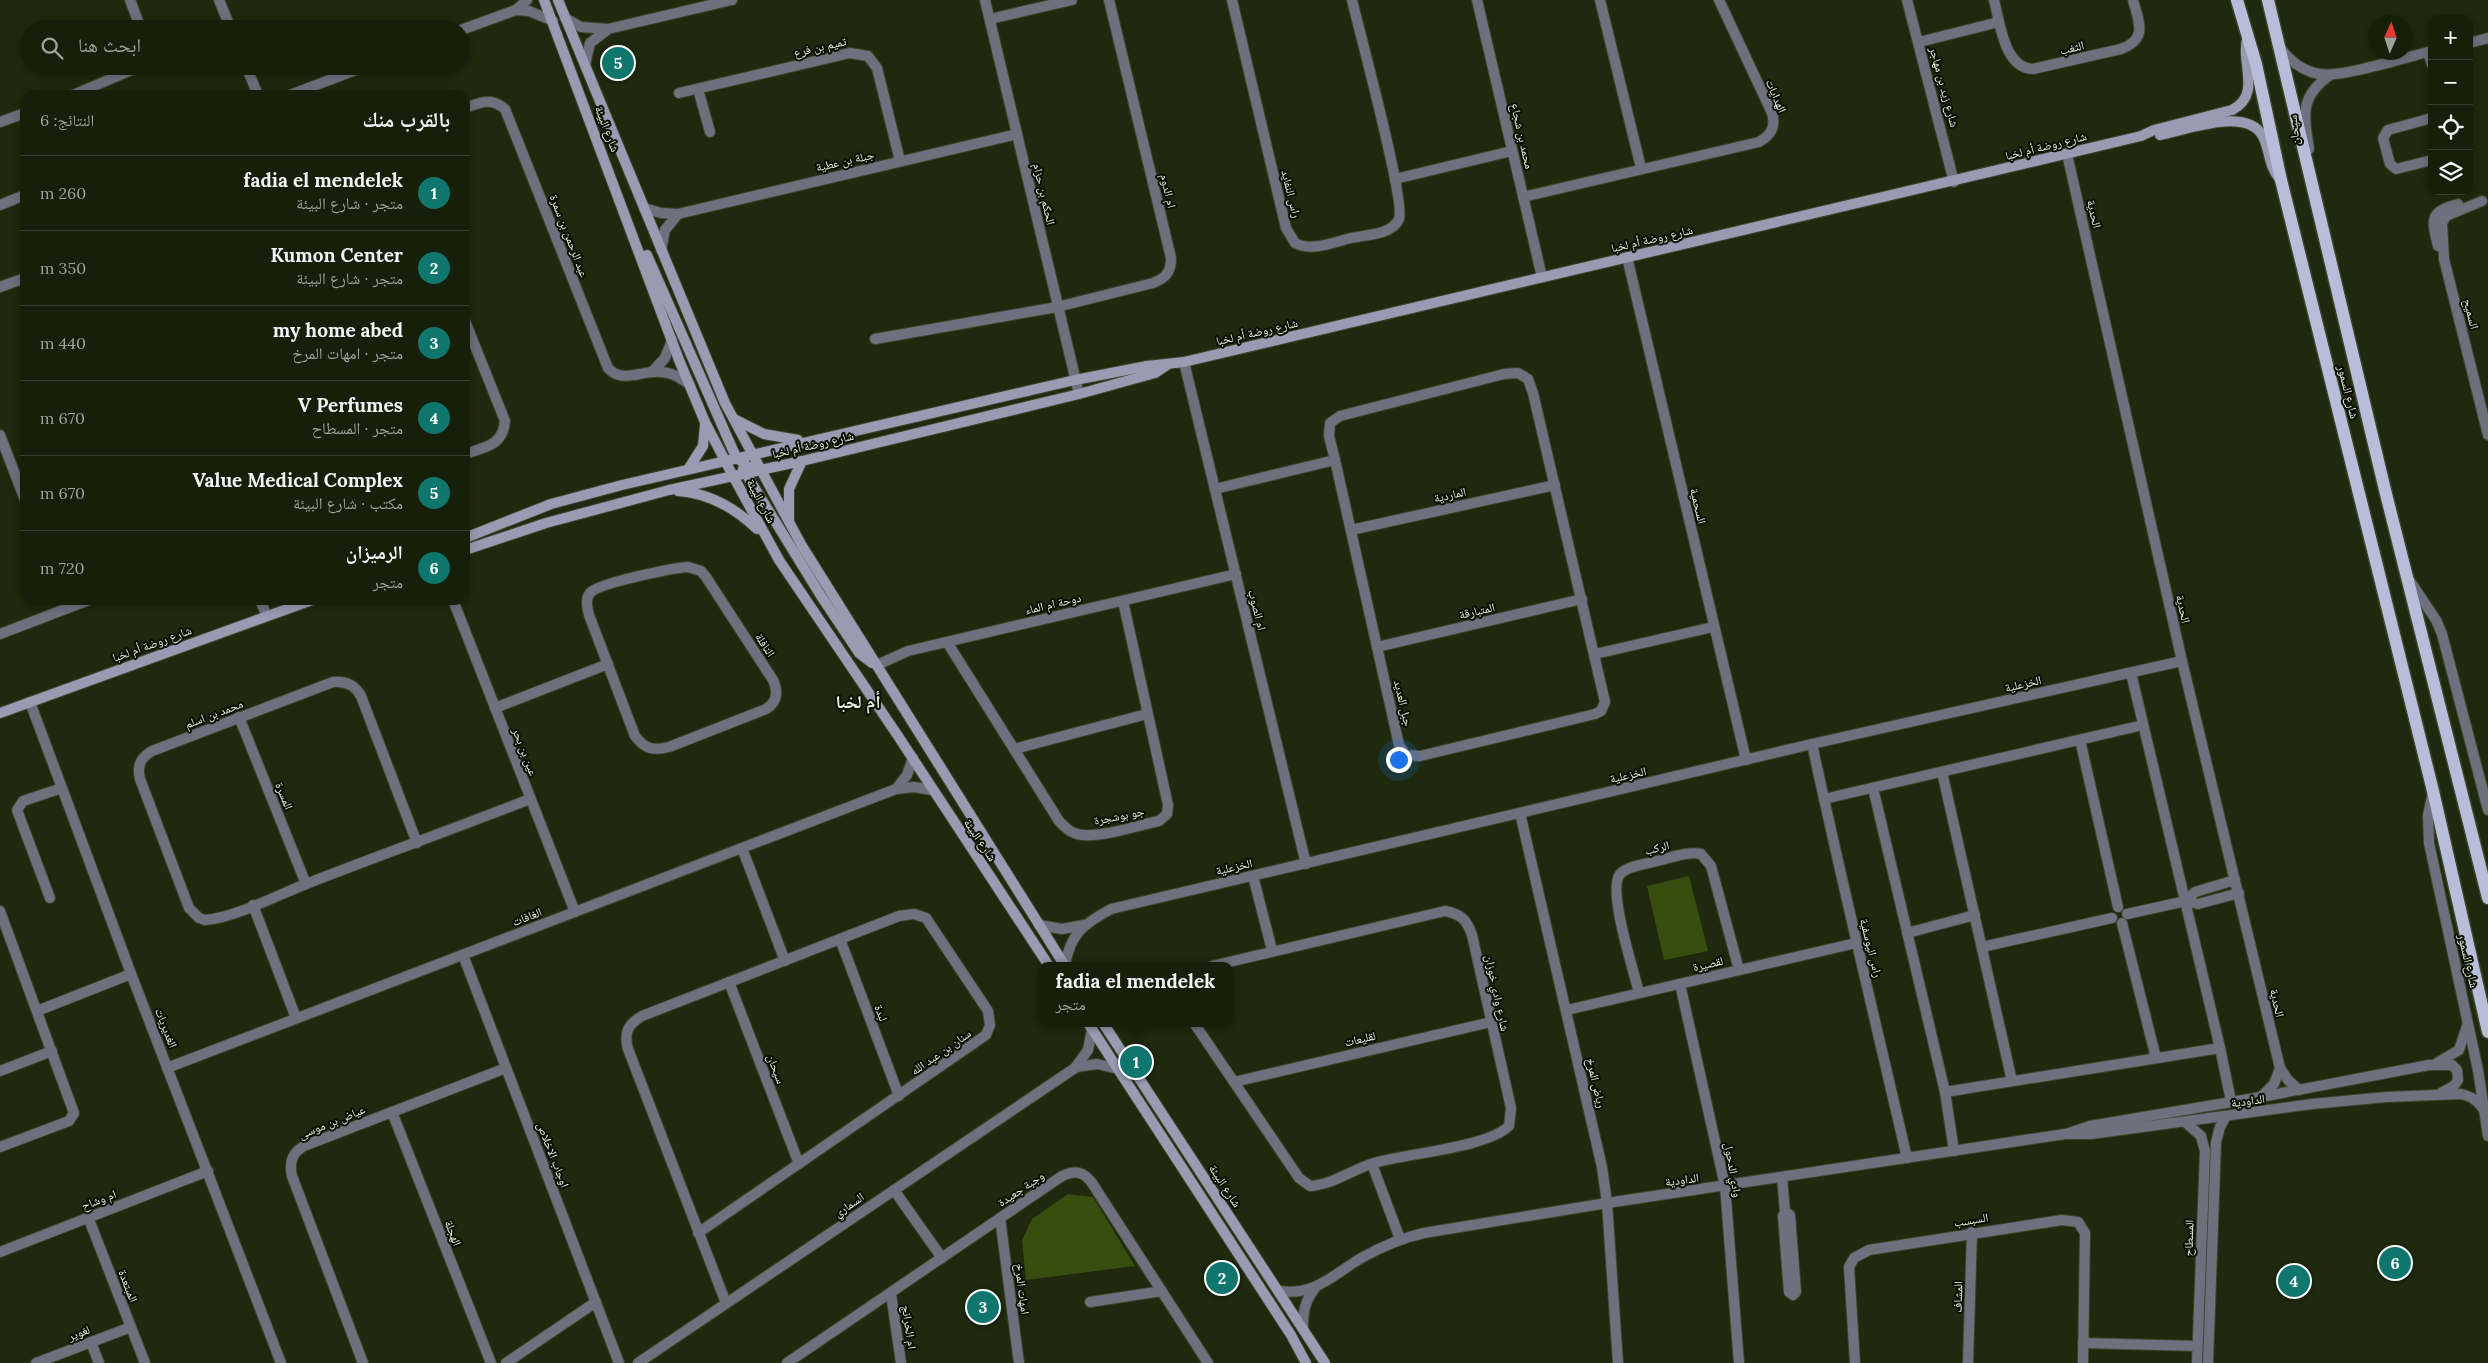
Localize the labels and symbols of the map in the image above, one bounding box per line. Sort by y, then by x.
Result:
north arrow [2368,15,2413,60]
street label: تميم بن فرع [792,33,848,61]
street label: الثغب [2058,37,2086,58]
pin: 5 [602,44,634,82]
street label: شارع زيد بن مهاجر [1925,44,1962,129]
street label: الهدايات [1763,77,1790,115]
street label: محمد بن شجاع [1507,102,1537,170]
street label: شارع البيئة [591,104,623,154]
street label: سيحان [2285,114,2302,146]
street label: شارع روضة أم لخبا [2004,128,2088,164]
street label: جبلة بن عطية [814,146,876,175]
street label: الحكم بن حزام [1029,161,1059,227]
street label: راس النفايد [1278,168,1305,220]
street label: ام الدوم [1156,172,1180,210]
street label: عبد الرحمن بن سمرة [546,192,592,279]
street label: الحدية [2084,198,2105,230]
street label: شارع روضة أم لخبا [1610,222,1694,256]
street label: السميح [2460,297,2483,331]
street label: شارع روضة أم لخبا [1215,315,1299,349]
street label: شارع السمور [2333,363,2362,420]
street label: شارع روضة أم لخبا [771,428,855,462]
street label: شارع البيئة [743,476,779,526]
street label: الماردية [1432,484,1468,506]
street label: السحمية [1687,487,1710,525]
street label: ام الصوب [1244,588,1270,632]
street label: دوحة ام الماء [1023,590,1083,618]
street label: الحدية [2173,593,2194,625]
street label: المتبارقة [1458,599,1496,622]
street label: شارع روضة أم لخبا [110,622,194,666]
street label: النافلة [752,630,779,660]
street label: الخزعلية [2003,672,2043,695]
street label: جبل العديد [1391,678,1416,728]
district label: أم لخبا [835,690,881,714]
street label: محمد بن اسلم [183,696,245,732]
street label: عين بن بحر [509,725,541,778]
your location [1386,747,1412,773]
street label: الخزعلية [1608,763,1648,786]
street label: المسرة [272,780,297,812]
street label: جو بوشجرة [1092,803,1146,828]
street label: شارع البيئة [960,816,1000,865]
street label: الركب [1643,837,1671,858]
street label: الخزعلية [1214,855,1254,878]
street label: الغافات [510,904,544,929]
street label: راس اليوسفية [1857,917,1886,979]
street label: شارع السمور [2454,932,2482,989]
street label: شارع وادي خوزان [1479,953,1513,1033]
street label: لقصيرة [1691,953,1725,974]
street label: الحدية [2267,987,2288,1019]
street label: لبدة [871,1002,891,1023]
street label: الغديريات [152,1006,181,1050]
street label: سنان بن عبد الله [908,1025,974,1078]
street label: لقليعات [1343,1028,1377,1050]
pin: 1 [1120,1043,1152,1081]
street label: سيحان [764,1052,789,1086]
street label: رياض المرخ [1583,1056,1610,1110]
street label: الداودية [2230,1091,2266,1111]
street label: عياض بن موسى [296,1101,367,1142]
street label: اوجاب الاخلاص [534,1120,573,1190]
street label: وادي الدحول [1718,1141,1746,1199]
street label: شارع البيئة [1205,1161,1245,1211]
street label: وجبة جعيدة [995,1168,1047,1210]
street label: الداودية [1664,1170,1700,1190]
street label: ام وشاح [79,1186,119,1214]
street label: السماري [831,1189,869,1223]
street label: السبسب [1953,1209,1989,1230]
street label: الهجلة [442,1218,465,1248]
street label: المسطاح [2180,1219,2197,1256]
pin: 6 [2379,1244,2411,1282]
pin: 2 [1206,1259,1238,1297]
pin: 4 [2278,1262,2310,1300]
street label: امهات المرخ [1012,1263,1033,1315]
street label: المبتعدة [115,1267,142,1305]
street label: المشاف [1949,1281,1966,1313]
pin: 3 [967,1288,999,1326]
street label: ام الخرانج [898,1304,920,1350]
street label: لغوير [65,1322,92,1344]

